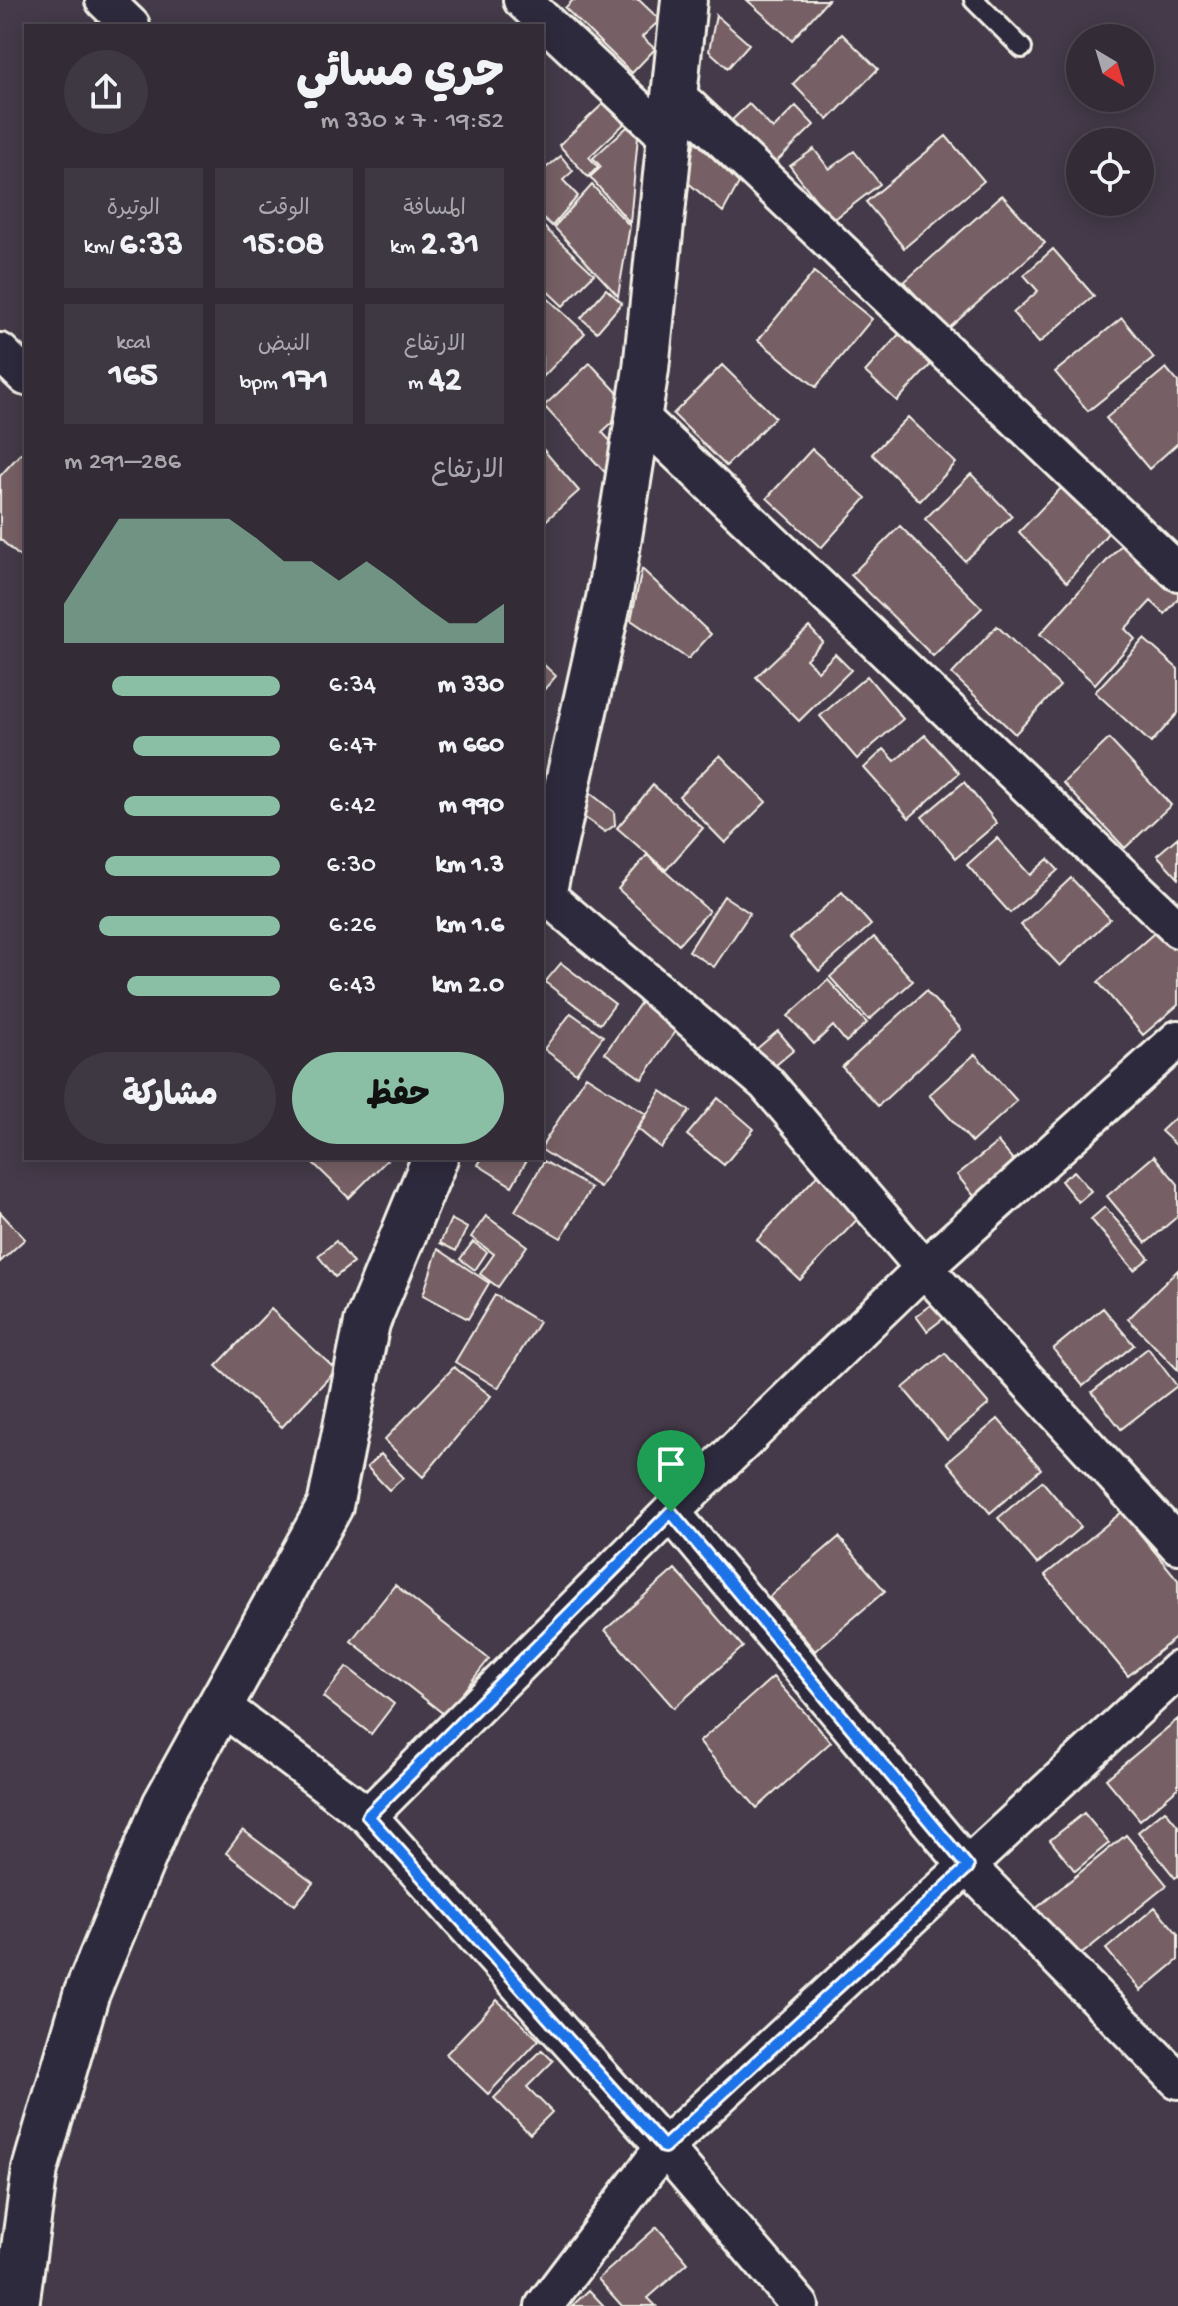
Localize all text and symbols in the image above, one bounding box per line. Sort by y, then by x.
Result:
north arrow [1066,24,1154,112]
map controls [1066,24,1154,216]
button: share [64,50,148,134]
text: جري مسائي [296,51,504,103]
text: 19:52 · 7 × 330 m [321,107,504,138]
button: locate [1066,128,1154,216]
text: الوتيرة [107,197,160,223]
text: الوقت [258,197,310,223]
text: المسافة [403,197,466,223]
text: 6:33 [120,226,183,266]
text: 15:08 [244,226,324,266]
text: 2.31 [421,226,479,266]
text: /km [84,235,120,261]
text: km [390,235,421,261]
text: kcal [116,331,151,357]
text: النبض [258,333,310,359]
text: الارتفاع [404,333,466,359]
text: 165 [109,357,158,397]
text: 171 [283,362,328,402]
text: 42 [429,362,461,402]
text: bpm [240,371,283,397]
text: m [408,371,429,397]
text: 286–291 m [64,448,181,479]
text: الارتفاع [431,457,504,488]
text: 6:34 [329,671,376,702]
text: 330 m [438,671,504,702]
text: 6:47 [329,731,376,762]
text: 660 m [438,731,504,762]
text: 6:42 [330,791,376,822]
text: 990 m [439,791,504,822]
text: 6:30 [326,851,376,882]
text: 1.3 km [436,851,504,882]
text: 6:26 [329,911,376,942]
text: 1.6 km [436,911,504,942]
text: 6:43 [329,971,376,1002]
text: 2.0 km [432,971,504,1002]
button: مشاركة [64,1052,276,1144]
button: حفظ [292,1052,504,1144]
pin [637,1430,705,1512]
icon: arrive [649,1442,693,1486]

